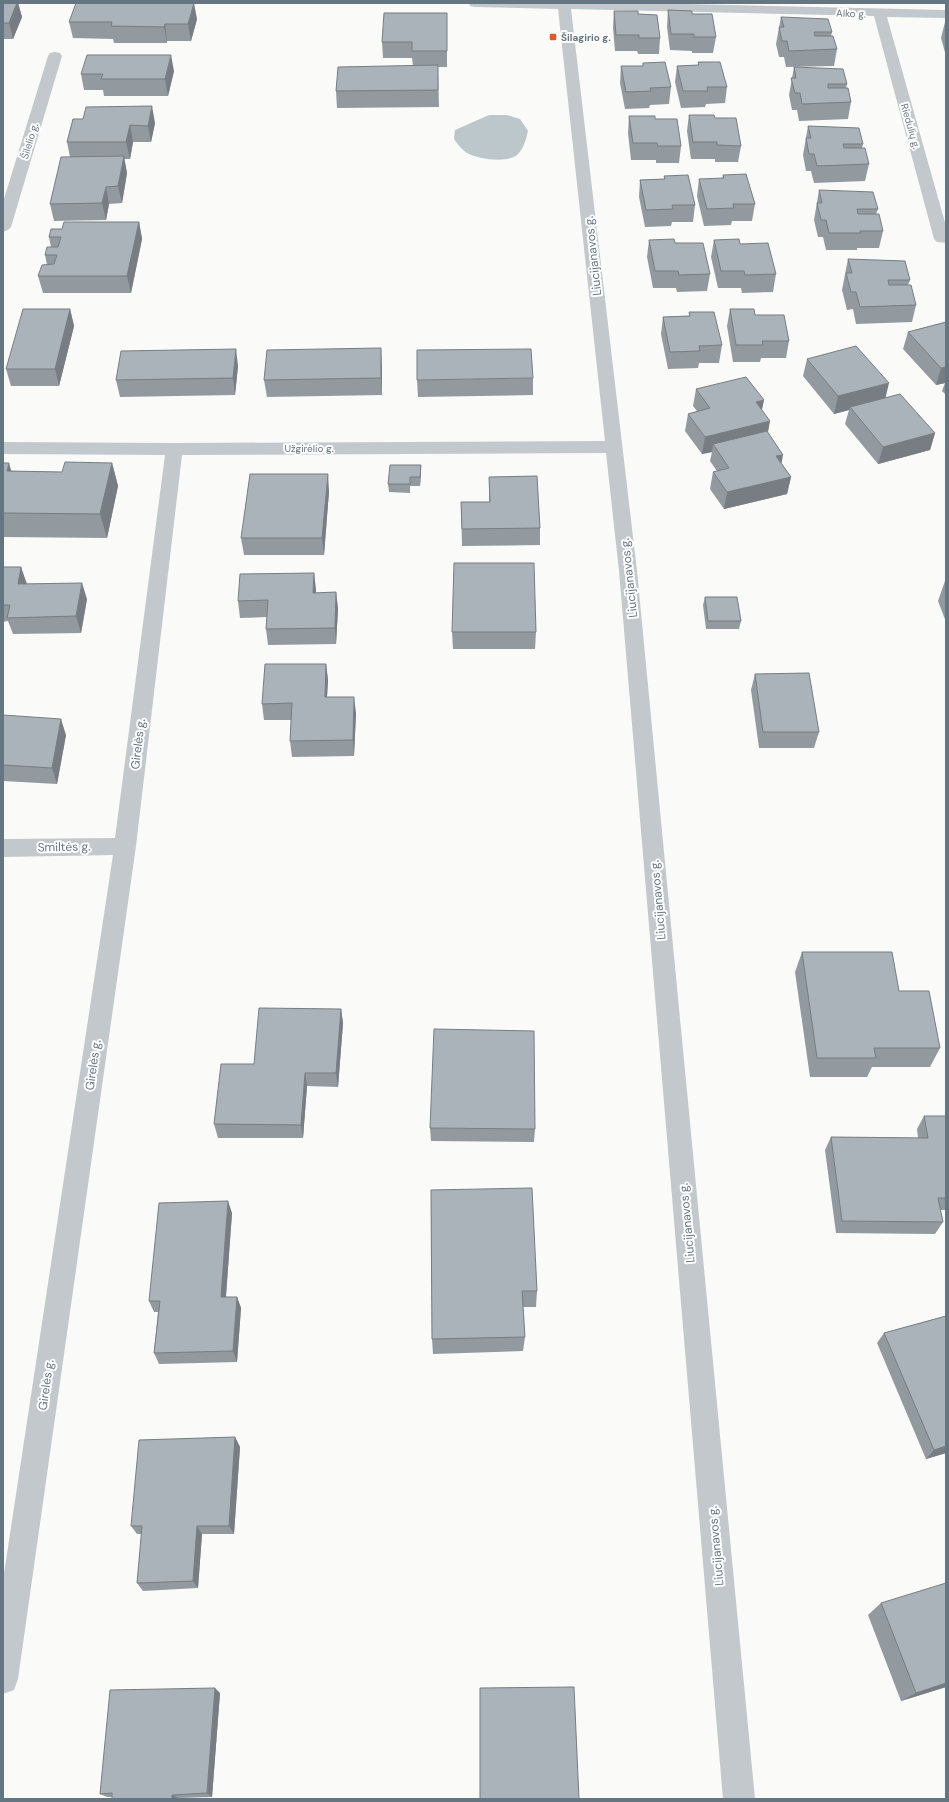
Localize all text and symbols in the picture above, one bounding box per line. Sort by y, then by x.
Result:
street label: Alko g. [836,6,866,21]
place label: Šilagirio g. [561,31,611,44]
marker: Šilagirio g. [548,32,558,42]
street label: Riedulių g. [898,102,923,150]
street label: Šilelio g. [18,122,41,161]
street label: Liucijanavos g. [581,215,605,297]
street label: Užgirėlio g. [284,442,334,455]
street label: Liucijanavos g. [617,537,641,619]
street label: Girelės g. [127,718,149,770]
street label: Smiltės g. [37,839,91,855]
street label: Liucijanavos g. [647,860,669,940]
street label: Girelės g. [82,1039,104,1091]
street label: Liucijanavos g. [676,1183,698,1263]
street label: Girelės g. [35,1359,57,1411]
street label: Liucijanavos g. [705,1506,727,1586]

